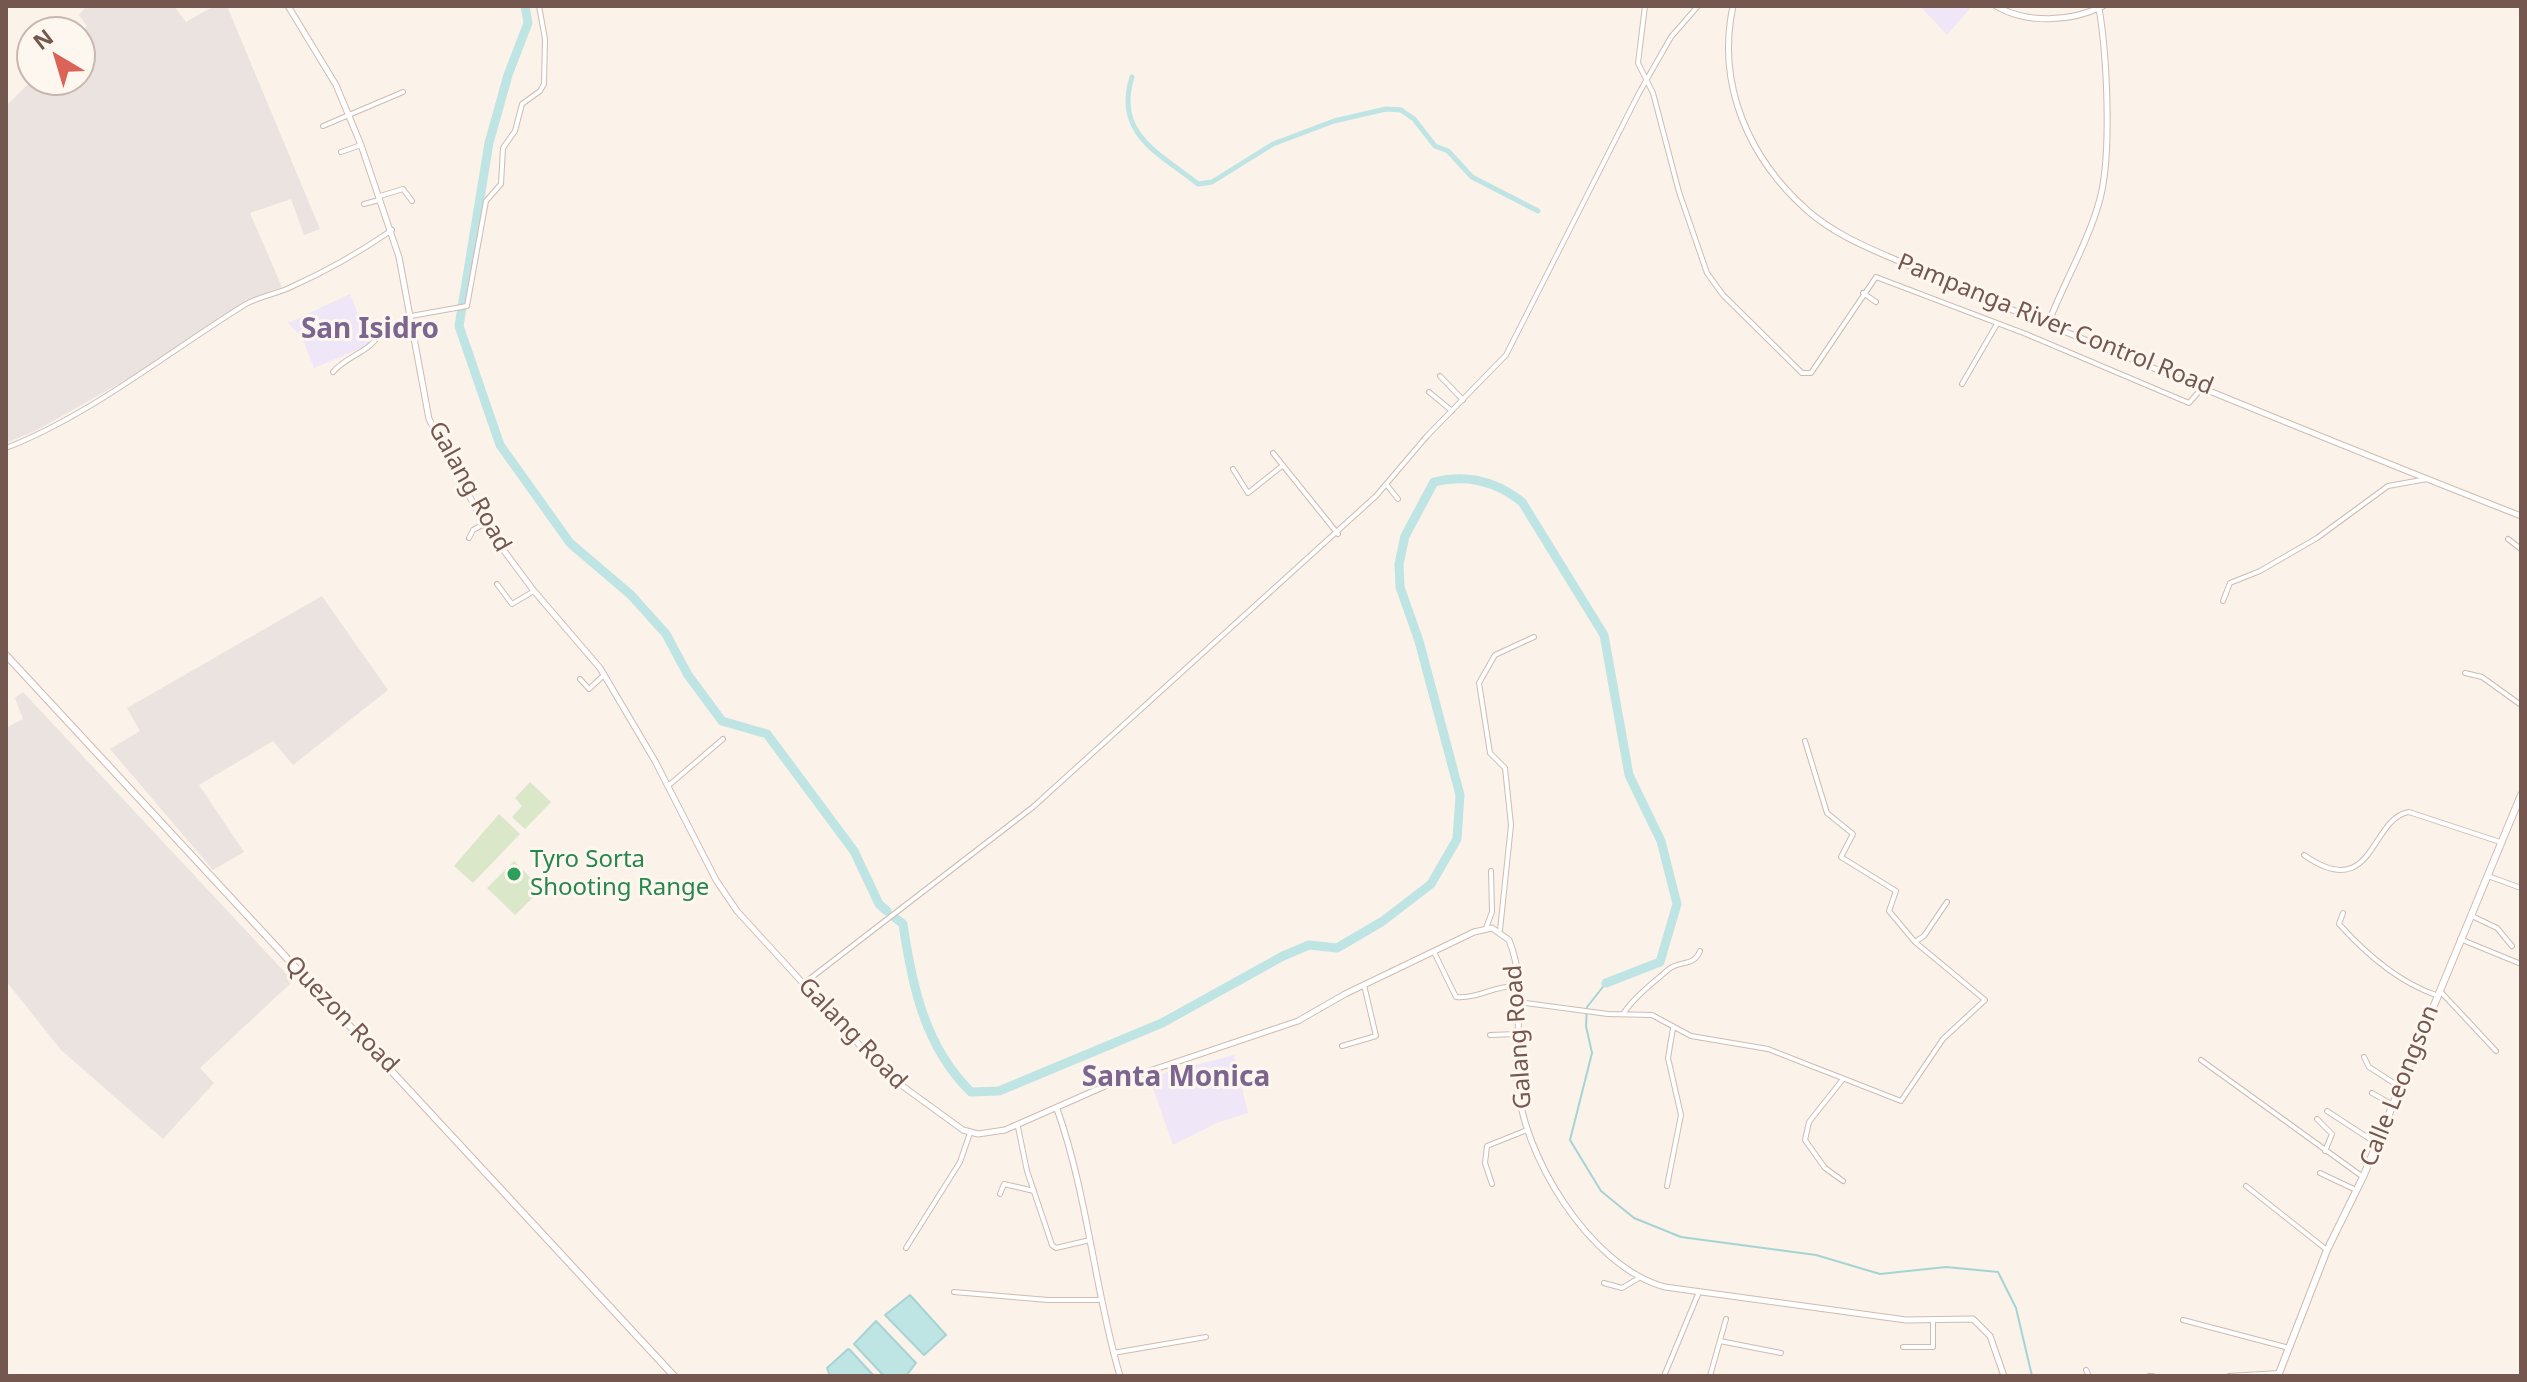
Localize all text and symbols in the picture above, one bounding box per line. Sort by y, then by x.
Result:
north arrow [16,16,96,96]
text: N [26,21,59,56]
street label: Pampanga River Control Road [1893,248,2217,402]
district label: San Isidro [301,313,439,347]
street label: Galang Road [421,417,517,557]
place label: Tyro Sorta Shooting Range [530,846,709,902]
marker: Tyro Sorta Shooting Range [505,865,523,883]
street label: Quezon Road [278,951,404,1079]
street label: Galang Road [1500,964,1538,1110]
street label: Galang Road [792,972,912,1096]
street label: Calle Leongson [2354,1001,2446,1171]
district label: Santa Monica [1082,1061,1270,1095]

